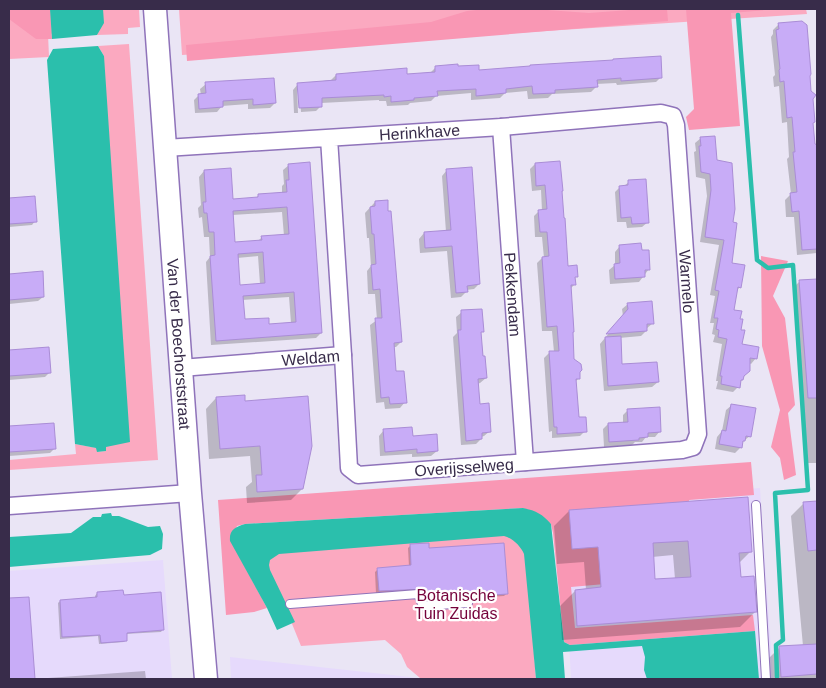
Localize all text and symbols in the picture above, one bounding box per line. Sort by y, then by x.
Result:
street label: Herinkhave [379,122,461,144]
street label: Warmelo [676,249,697,314]
street label: Pekkendam [501,252,524,337]
street label: Van der Boechorststraat [164,258,193,431]
street label: Weldam [281,347,340,369]
street label: Overijsselweg [414,456,514,479]
park label: Botanische Tuin Zuidas [415,587,498,622]

